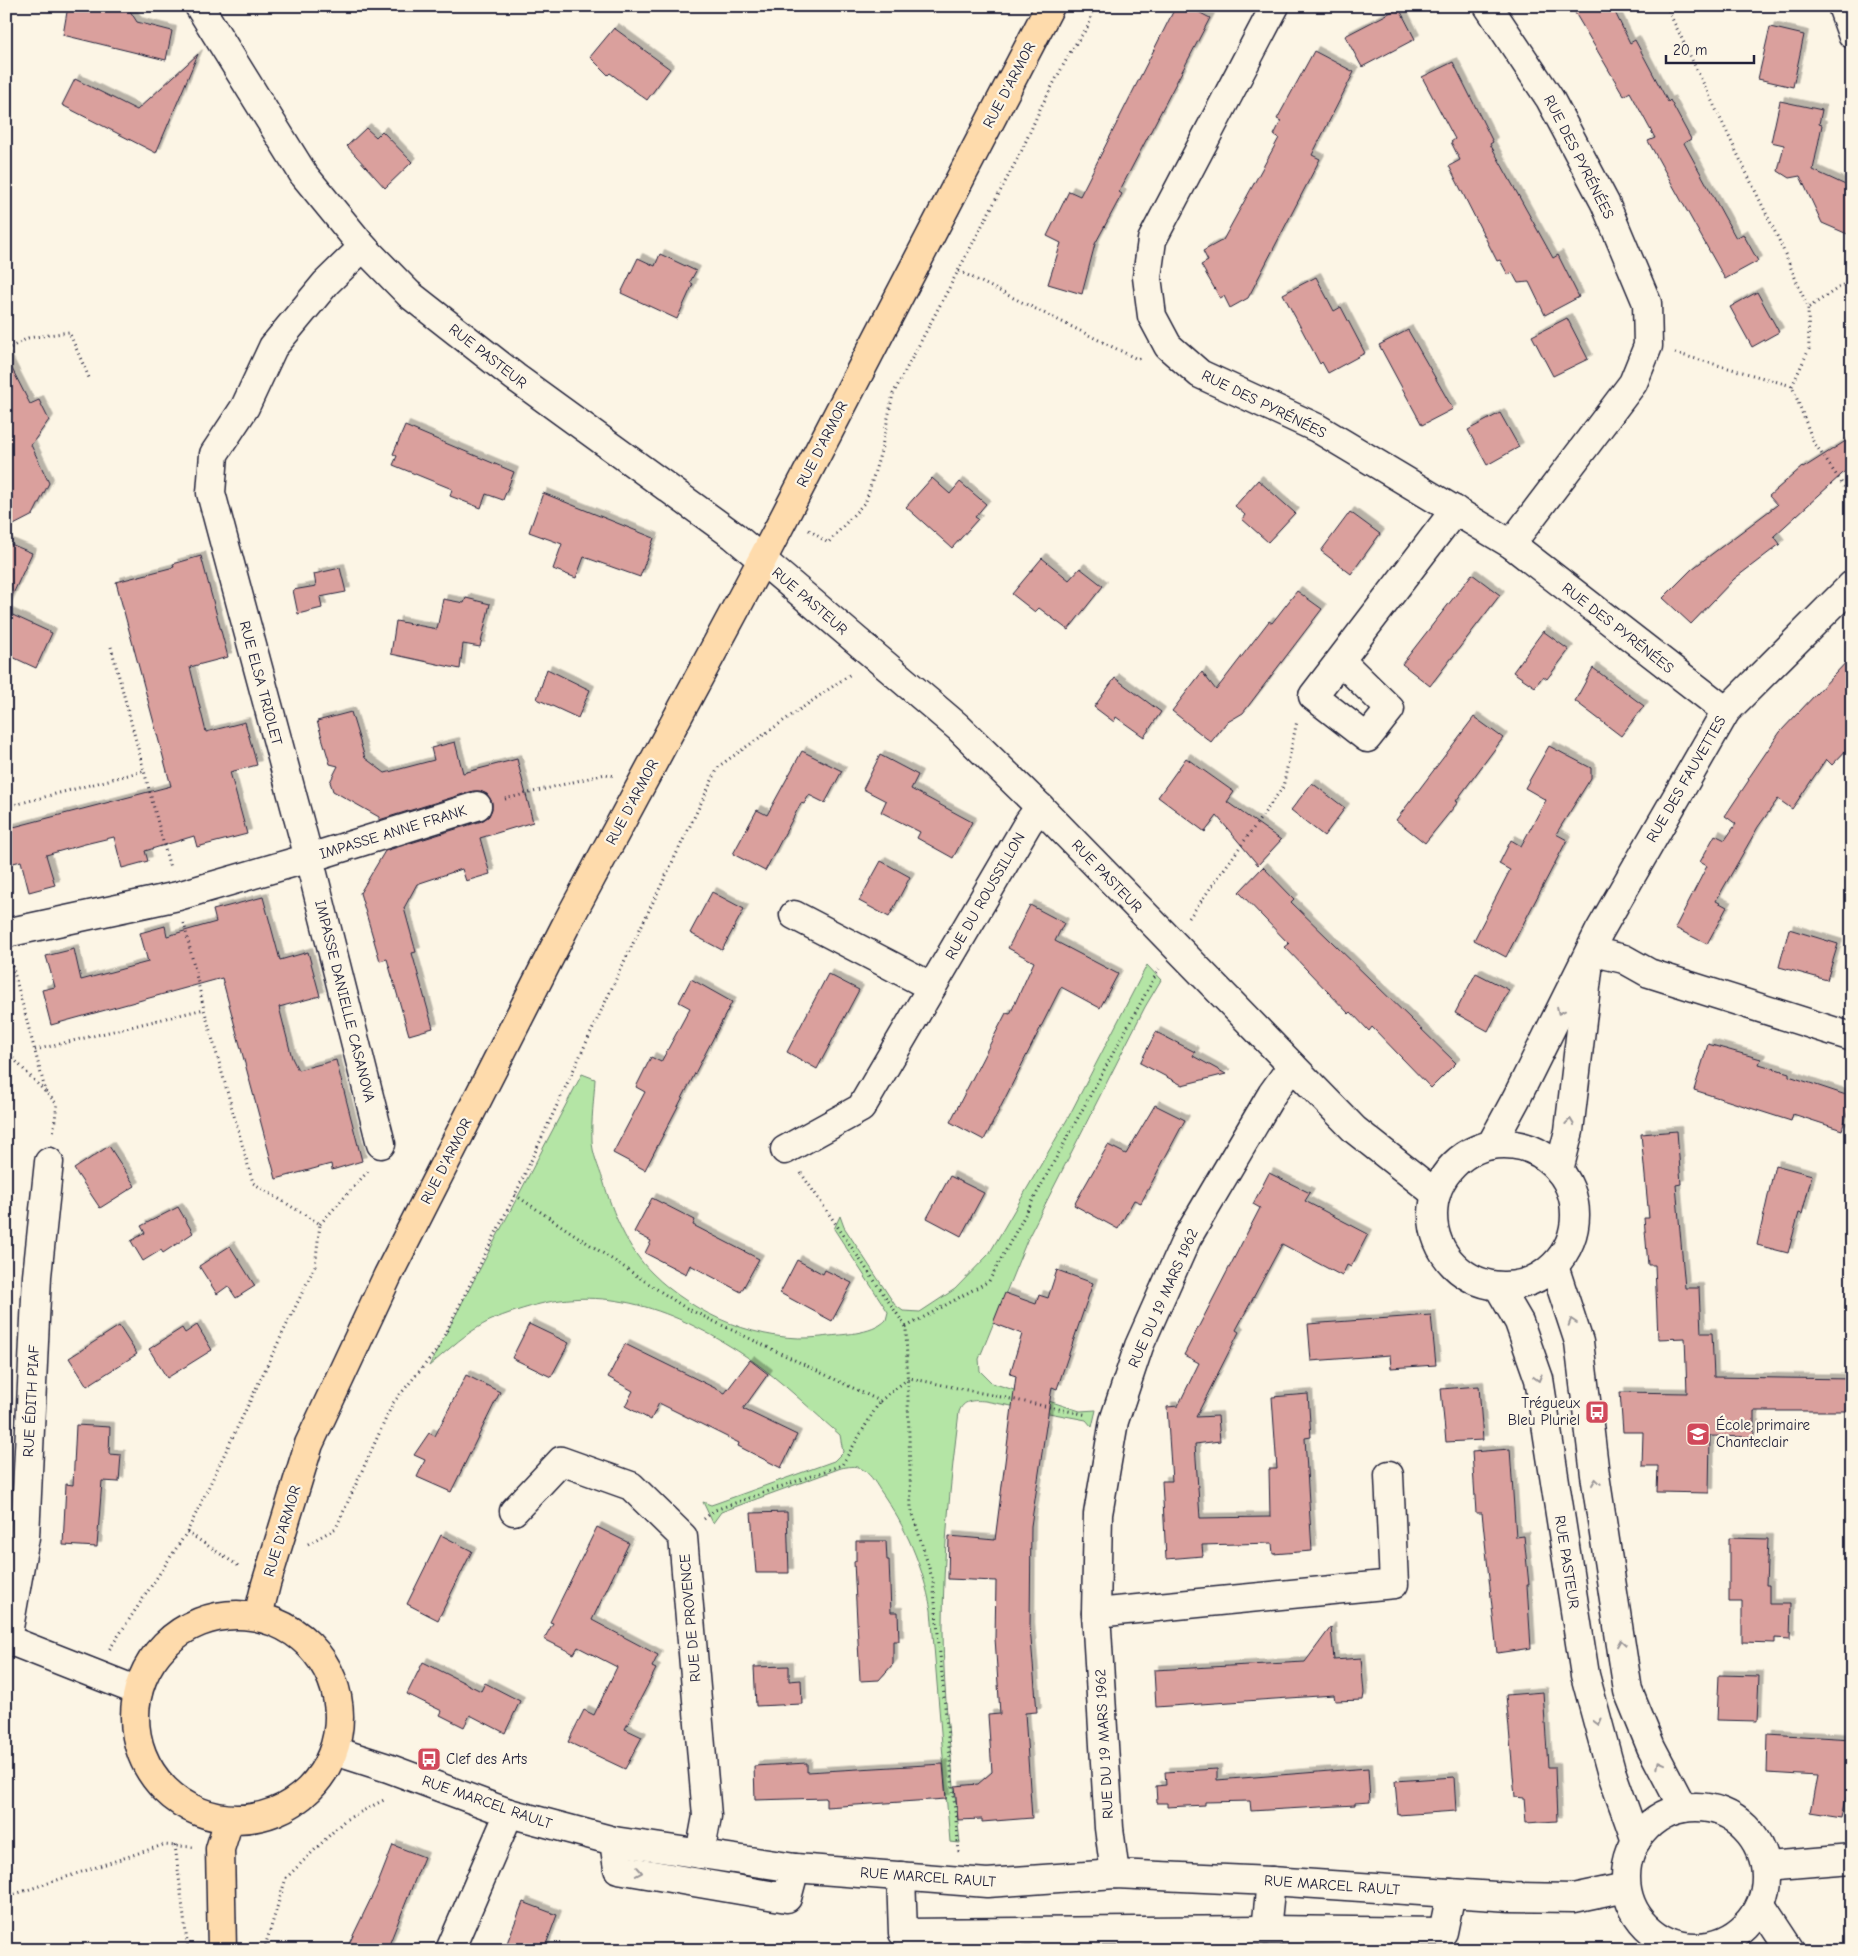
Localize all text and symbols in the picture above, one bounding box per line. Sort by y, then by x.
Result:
scale bar [1666,32,1753,64]
street label: RUE D'ARMOR [979,39,1039,131]
text: 20 m [1673,41,1707,59]
street label: RUE DES PYRÉNÉES [1540,92,1619,222]
street label: RUE PASTEUR [445,320,531,392]
street label: RUE DES PYRÉNÉES [1199,365,1330,442]
street label: RUE D'ARMOR [793,398,851,490]
street label: RUE PASTEUR [768,563,852,639]
street label: RUE DES PYRÉNÉES [1559,578,1678,677]
street label: RUE ELSA TRIOLET [236,619,286,747]
street label: RUE DES FAUVETTES [1642,713,1730,845]
street label: RUE D'ARMOR [602,756,662,848]
street label: IMPASSE ANNE FRANK [317,801,469,863]
street label: RUE DU ROUSSILLON [941,829,1029,963]
street label: RUE PASTEUR [1068,836,1146,916]
street label: IMPASSE DANIELLE CASANOVA [311,898,379,1104]
one-way arrow [1556,1005,1566,1014]
street label: RUE D'ARMOR [417,1115,475,1207]
one-way arrow [1564,1118,1575,1126]
street label: RUE DU 19 MARS 1962 [1124,1226,1202,1370]
one-way arrow [1568,1318,1578,1326]
street label: RUE ÉDITH PIAF [18,1344,43,1458]
one-way arrow [1533,1373,1543,1381]
place label: Trégueux Bleu Pluriel [1508,1394,1581,1429]
bus stop icon: Trégueux Bleu Pluriel [1584,1399,1610,1425]
place label: École primaire Chanteclair [1716,1415,1811,1451]
school or university icon: École primaire Chanteclair [1685,1421,1711,1447]
one-way arrow [1592,1478,1602,1486]
street label: RUE D'ARMOR [260,1483,304,1579]
street label: RUE PASTEUR [1551,1514,1583,1610]
street label: RUE DE PROVENCE [675,1553,705,1683]
one-way arrow [1616,1638,1626,1647]
street label: RUE DU 19 MARS 1962 [1091,1668,1117,1820]
one-way arrow [1592,1718,1603,1727]
bus stop icon: Clef des Arts [416,1746,442,1772]
place label: Clef des Arts [446,1750,527,1768]
one-way arrow [1656,1761,1666,1770]
street label: RUE MARCEL RAULT [420,1771,555,1833]
street label: RUE MARCEL RAULT [859,1863,997,1891]
one-way arrow [634,1867,643,1877]
street label: RUE MARCEL RAULT [1263,1871,1401,1899]

